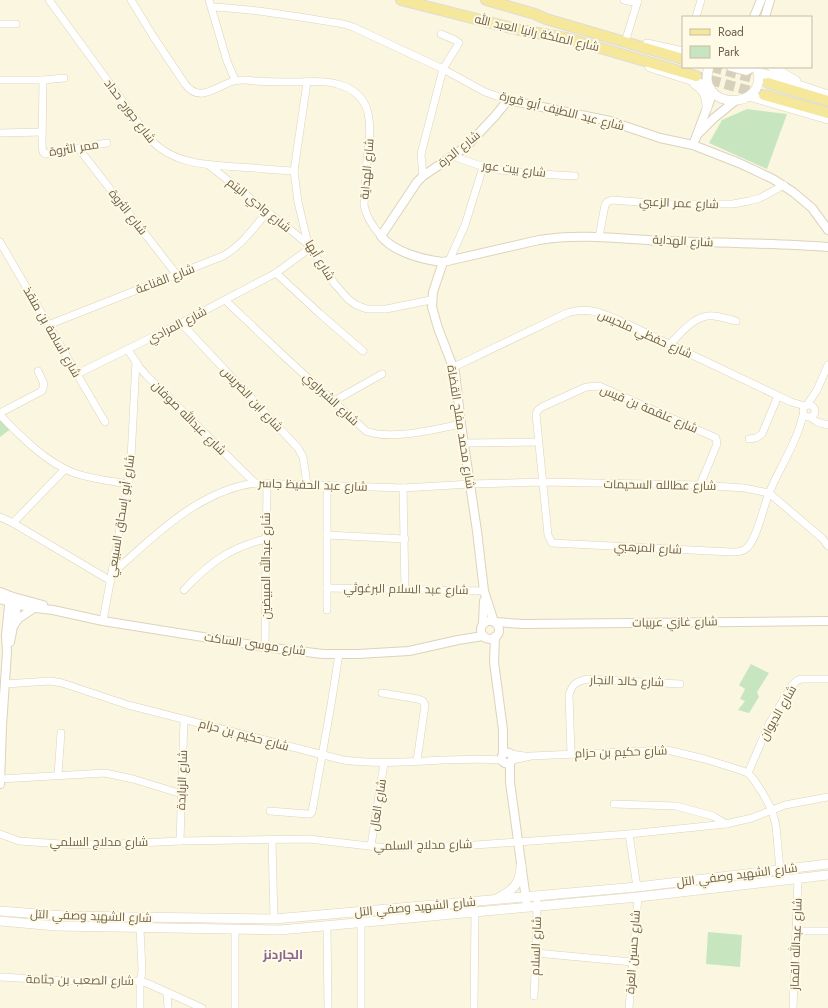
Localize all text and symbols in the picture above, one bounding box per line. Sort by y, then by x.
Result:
street label: شارع الملكة رانيا العبد الله [473,10,601,56]
legend [682,16,812,68]
text: Road [718,23,744,41]
text: Park [718,43,740,61]
street label: شارع جورج حداد [100,75,160,147]
street label: شارع عبد اللطيف أبو قورة [498,87,626,135]
street label: شارع الدرة [434,126,484,172]
street label: ممر الثروة [48,135,100,161]
street label: شارع الهداية [355,138,379,200]
street label: شارع بيت عور [480,156,547,182]
street label: شارع وادي اليتم [222,173,295,237]
street label: شارع الثروة [104,185,152,239]
street label: شارع عمر الزعبي [639,193,719,214]
street label: شارع الهداية [652,230,714,252]
street label: شارع أبها [301,236,339,284]
street label: شارع القناعة [133,259,197,299]
street label: شارع أسامة بن منقذ [19,283,85,381]
street label: شارع المرادي [144,302,210,349]
street label: شارع حفظي ملحيس [595,305,695,364]
street label: شارع ابن الضريس [217,362,287,436]
street label: شارع محمد مفلح القضاة [442,364,480,490]
street label: شارع الشبراوي [298,368,363,431]
street label: شارع عبدالله صوفان [148,377,230,459]
street label: شارع علقمة بن قيس [597,380,701,438]
street label: شارع أبو إسحاق السبيعي [102,453,141,579]
street label: شارع عبد الحفيظ جاسر [257,474,368,496]
street label: شارع عطالله السحيمات [603,475,717,495]
street label: شارع عبدالله المبيضين [257,512,275,620]
street label: شارع المرهبي [614,537,682,560]
street label: شارع عبد السلام البرغوثي [343,579,469,600]
street label: شارع غازي عربيات [632,612,718,633]
street label: شارع موسى الساكت [203,628,307,660]
street label: شارع خالد النجار [589,671,665,691]
street label: شارع الديوان [755,682,801,744]
street label: شارع حكيم بن حزام [197,714,291,756]
street label: شارع حكيم بن حزام [574,741,668,763]
street label: شارع الزبابدة [172,749,192,810]
street label: شارع العال [365,778,391,832]
street label: شارع مدلاج السلمي [50,833,148,852]
street label: شارع مدلاج السلمي [374,835,472,856]
street label: شارع الشهيد وصفي التل [675,859,799,892]
street label: شارع الشهيد وصفي التل [354,893,477,922]
street label: شارع عبدالله القماز [785,897,807,991]
street label: شارع الشهيد وصفي التل [30,905,152,928]
street label: شارع حسين العزة [621,909,645,995]
street label: شارع السلام [526,916,546,976]
district label: الجاردنز [262,945,303,964]
street label: شارع الصعب بن جثامة [26,970,134,990]

